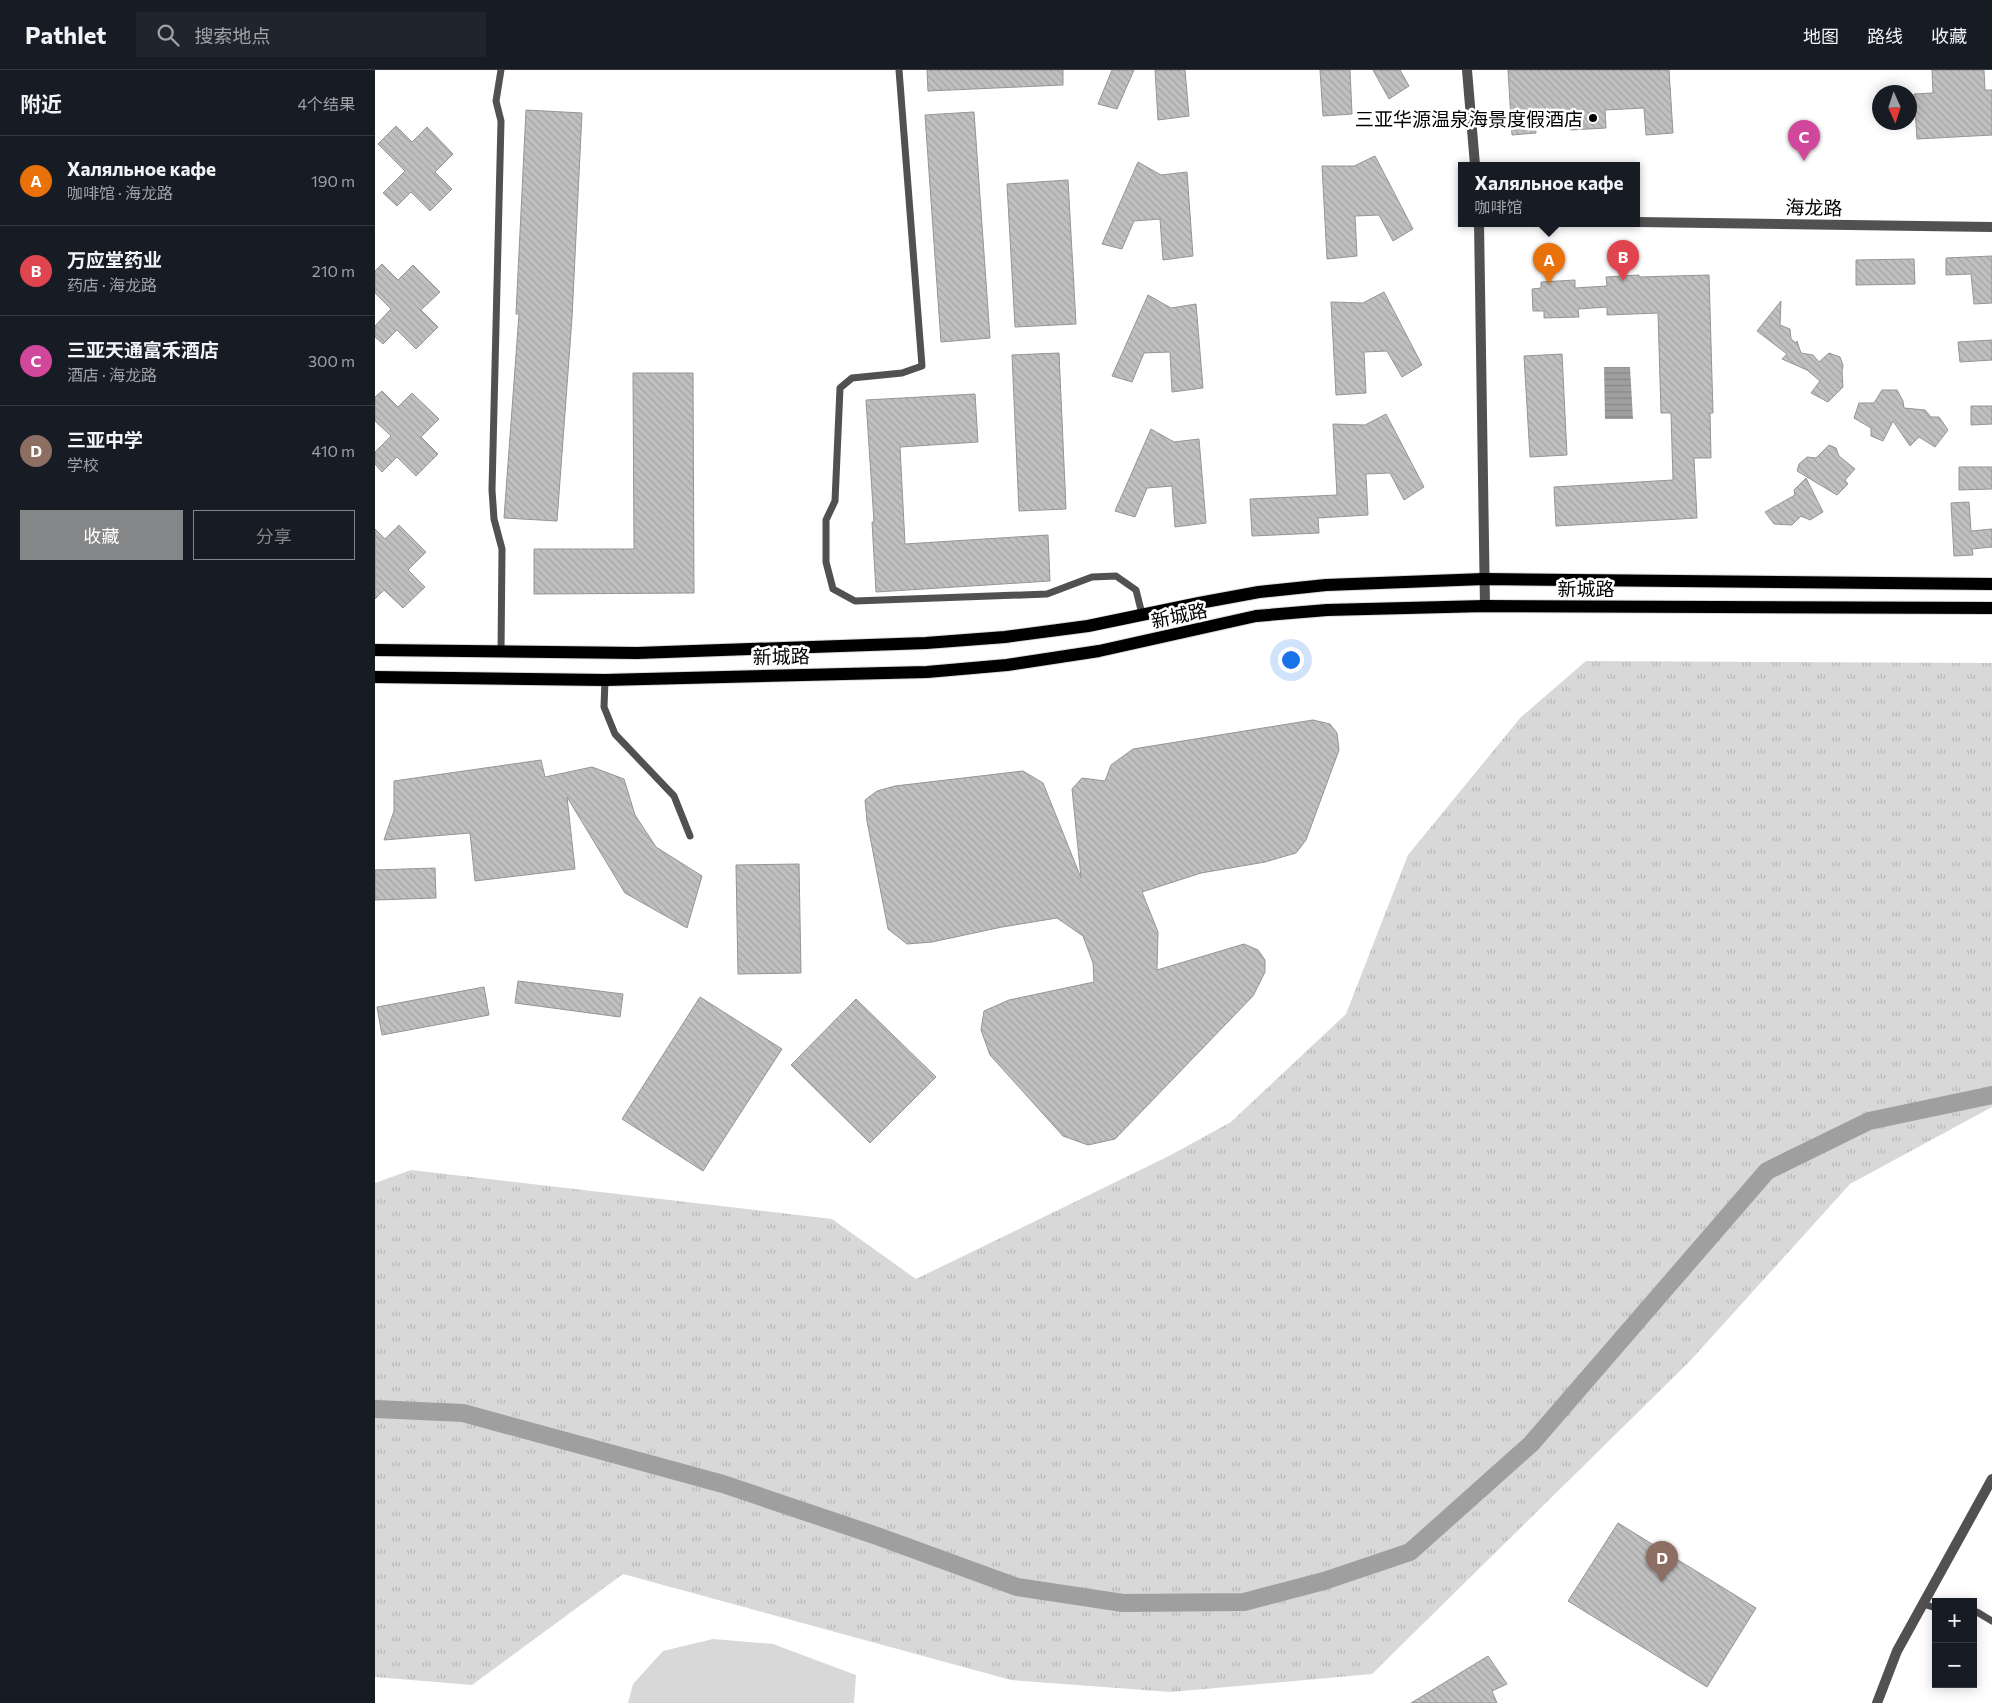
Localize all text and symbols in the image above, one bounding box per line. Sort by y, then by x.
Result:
search box [136,12,486,57]
text: Pathlet [25,20,106,49]
icon: search [154,21,182,49]
text: 搜索地点 [194,24,271,47]
text: 地图 [1803,25,1839,47]
text: 路线 [1867,25,1903,47]
text: 收藏 [1931,25,1967,47]
north arrow [1872,85,1917,130]
text: 附近 [20,91,62,116]
text: 4个结果 [297,94,355,113]
place label: 三亚华源温泉海景度假酒店 [1355,107,1583,130]
marker: 三亚华源温泉海景度假酒店 [1587,112,1599,124]
pin: C [1788,120,1820,161]
text: Халяльное кафе [67,157,216,180]
popup [1458,162,1640,227]
text: A [30,171,42,190]
text: 190 m [311,171,355,190]
text: Халяльное кафе [1475,171,1623,194]
text: 咖啡馆 · 海龙路 [67,183,173,202]
street label: 海龙路 [1785,195,1843,219]
text: 咖啡馆 [1475,197,1523,216]
pin: B [1607,240,1639,281]
pin: A [1533,243,1565,284]
text: 万应堂药业 [67,248,162,271]
text: B [31,261,41,280]
text: 210 m [312,261,355,280]
text: 药店 · 海龙路 [67,275,157,294]
text: 三亚天通富禾酒店 [67,338,219,361]
text: C [31,351,41,370]
text: 300 m [308,351,355,370]
text: 酒店 · 海龙路 [67,365,157,384]
text: 三亚中学 [67,428,143,451]
text: D [30,441,42,460]
text: 410 m [312,441,355,460]
text: 学校 [67,455,99,474]
button: 收藏 [20,510,183,560]
button: 分享 [193,510,355,560]
street label: 新城路 [1557,577,1615,600]
street label: 新城路 [1149,598,1209,632]
street label: 新城路 [752,644,810,668]
your location [1278,647,1304,673]
pin: D [1646,1541,1678,1582]
map controls [1932,1598,1977,1688]
button: + [1932,1598,1977,1643]
button: − [1932,1643,1977,1688]

